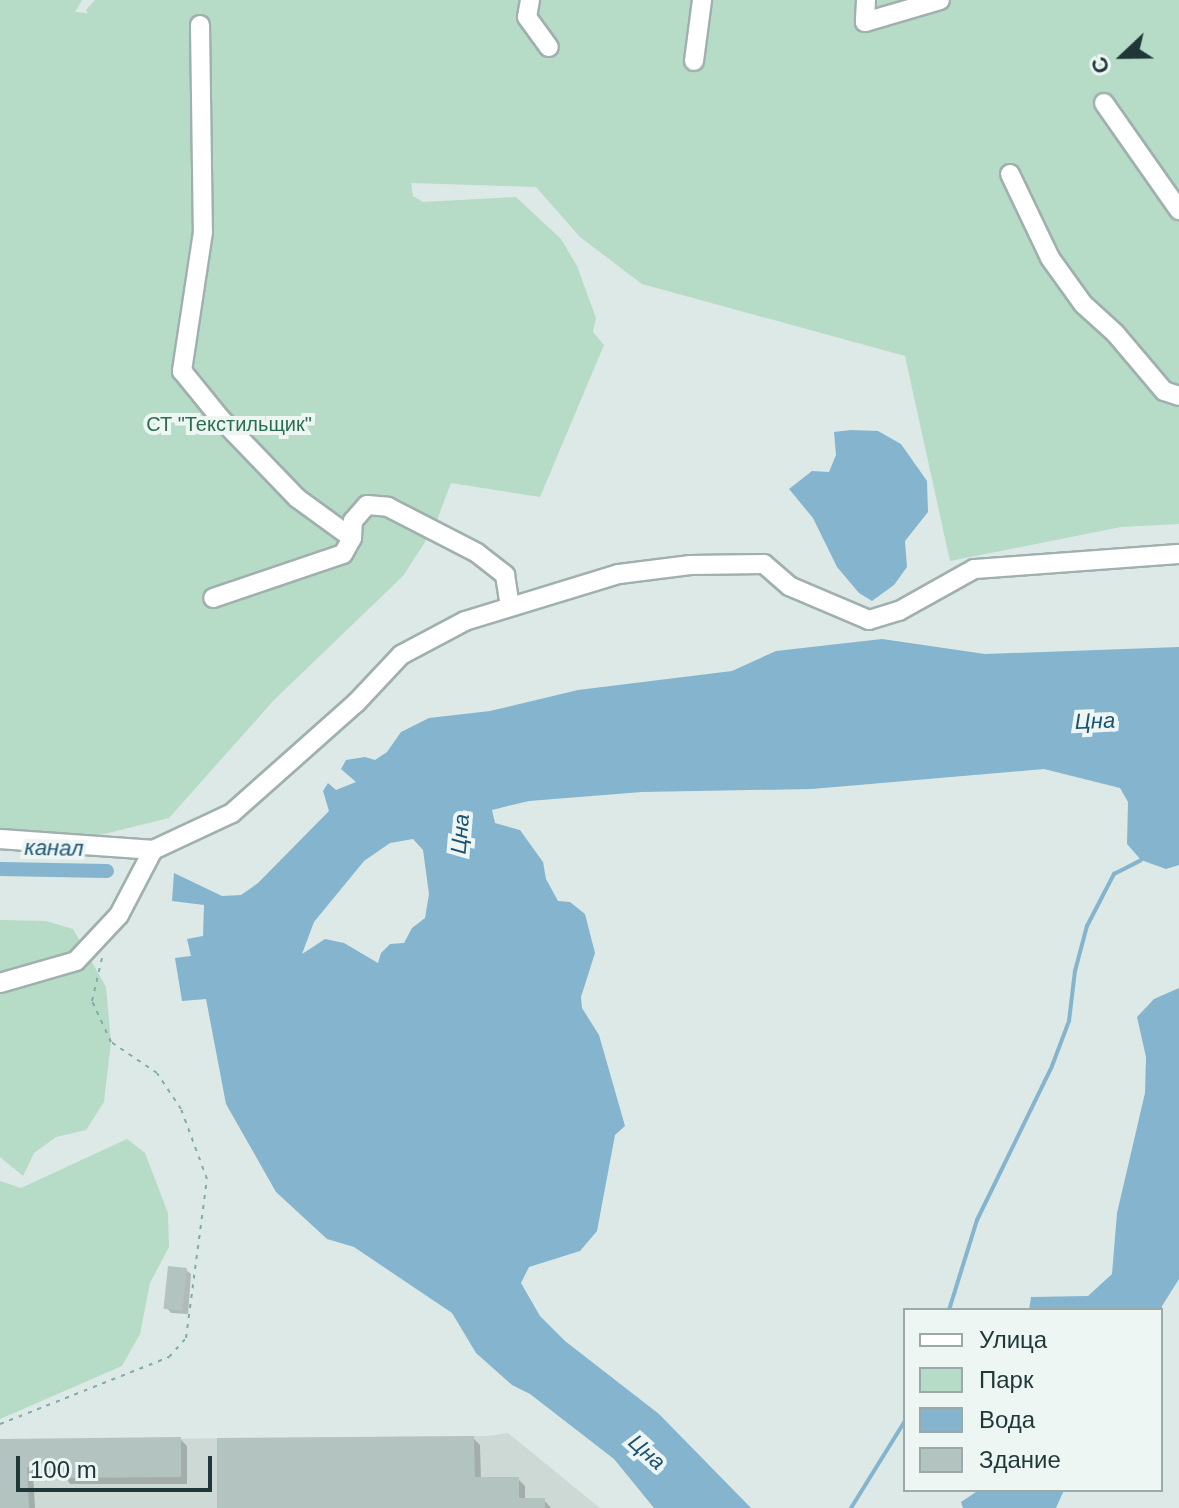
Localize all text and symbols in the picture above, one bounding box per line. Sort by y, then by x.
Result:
north arrow [1083,16,1163,96]
text: С [1086,53,1115,77]
park label: СТ "Текстильщик" [146,412,312,436]
water label: Цна [1074,707,1116,735]
water label: Цна [445,813,475,855]
water label: канал [24,834,84,862]
legend [903,1308,1163,1492]
text: Улица [979,1326,1047,1353]
text: Парк [979,1366,1033,1393]
text: Вода [979,1406,1035,1433]
water label: Цна [623,1429,671,1475]
scale bar [20,1440,216,1490]
text: Здание [979,1446,1061,1473]
text: 100 m [30,1456,97,1483]

